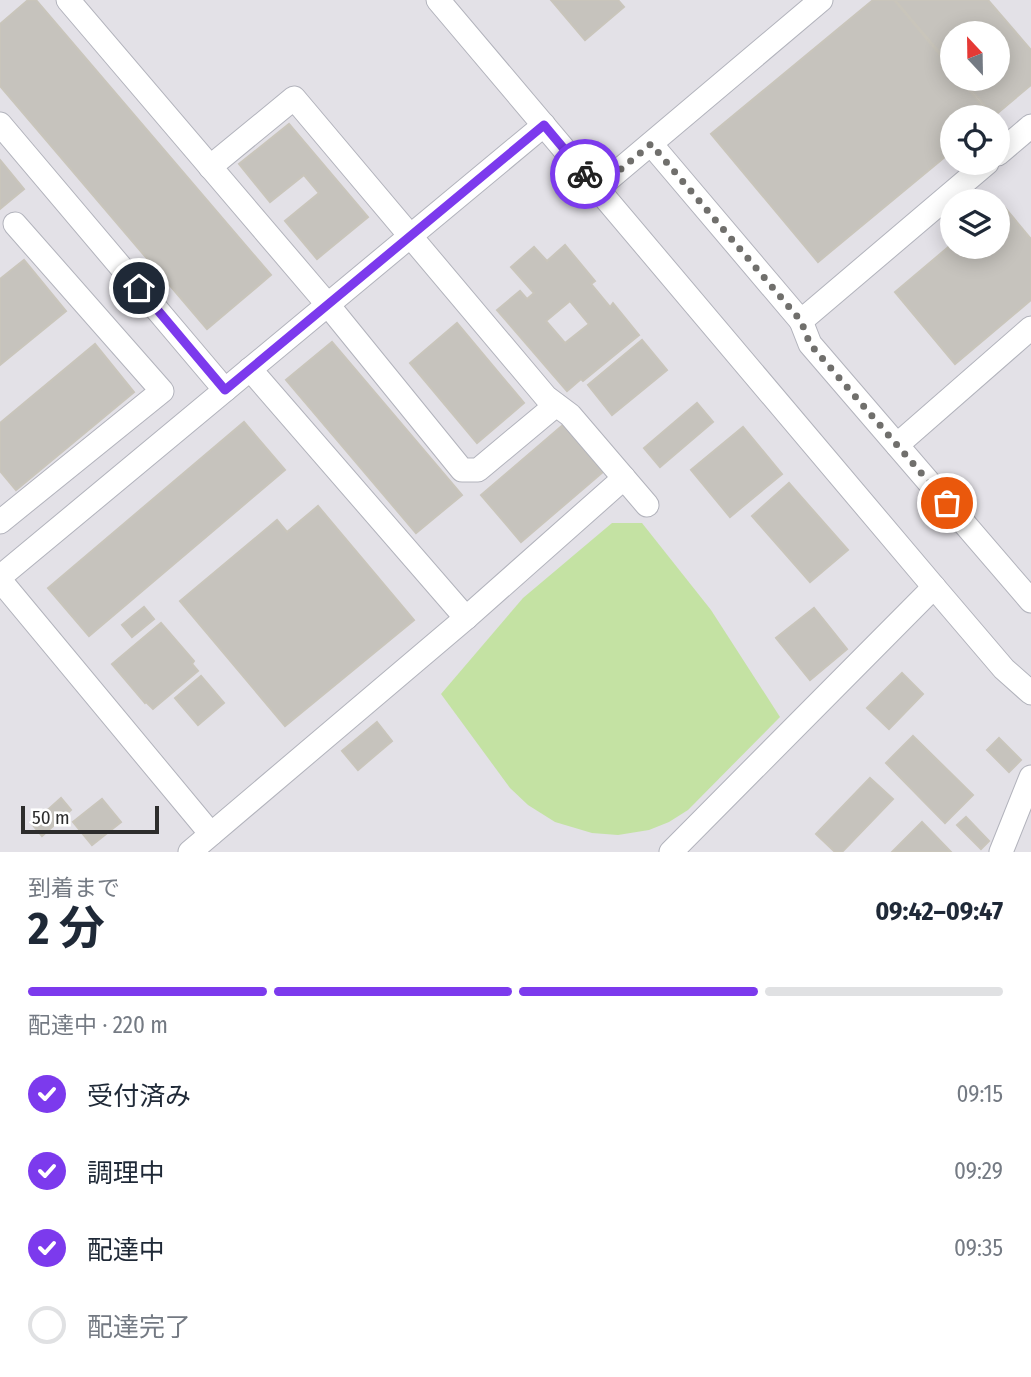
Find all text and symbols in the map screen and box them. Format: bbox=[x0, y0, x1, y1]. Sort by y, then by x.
north arrow bbox=[940, 21, 1010, 91]
map controls bbox=[940, 21, 1010, 259]
button: locate bbox=[940, 105, 1010, 175]
courier bbox=[550, 139, 620, 209]
icon: bike bbox=[566, 155, 604, 193]
button: layers bbox=[940, 189, 1010, 259]
pin bbox=[109, 258, 169, 318]
icon: home bbox=[120, 269, 158, 307]
pin bbox=[917, 473, 977, 533]
icon: bag bbox=[928, 484, 966, 522]
scale bar bbox=[21, 803, 159, 835]
text: 50 m bbox=[32, 806, 70, 829]
text: 到着まで bbox=[28, 874, 120, 902]
text: 09:42–09:47 bbox=[875, 896, 1003, 927]
text: 2 分 bbox=[28, 901, 105, 956]
text: 配達中 · 220 m bbox=[28, 1011, 168, 1039]
icon: check bbox=[28, 1075, 66, 1113]
text: 09:15 bbox=[957, 1080, 1003, 1108]
text: 受付済み bbox=[87, 1081, 191, 1112]
icon: check bbox=[28, 1152, 66, 1190]
text: 09:29 bbox=[954, 1157, 1003, 1185]
text: 調理中 bbox=[87, 1158, 165, 1189]
icon: check bbox=[28, 1229, 66, 1267]
text: 09:35 bbox=[954, 1234, 1003, 1262]
text: 配達中 bbox=[87, 1235, 165, 1266]
text: 配達完了 bbox=[87, 1312, 191, 1343]

